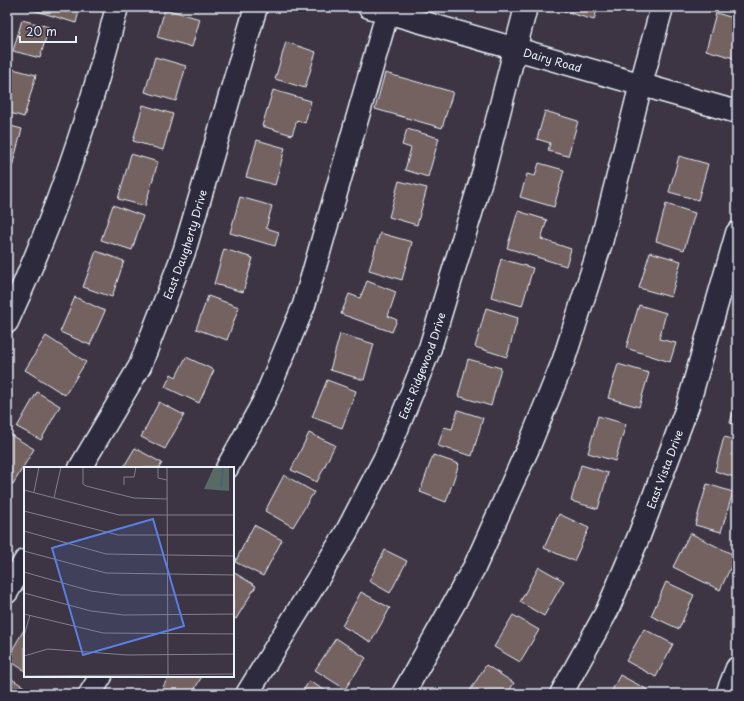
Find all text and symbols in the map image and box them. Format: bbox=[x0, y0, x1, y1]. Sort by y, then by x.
scale bar bbox=[20, 18, 76, 44]
text: 20 m bbox=[26, 22, 57, 40]
street label: Dairy Road bbox=[521, 43, 584, 76]
street label: East Daugherty Drive bbox=[158, 187, 210, 302]
street label: East Ridgewood Drive bbox=[393, 310, 449, 422]
street label: East Vista Drive bbox=[642, 427, 687, 511]
inset map bbox=[24, 467, 234, 677]

